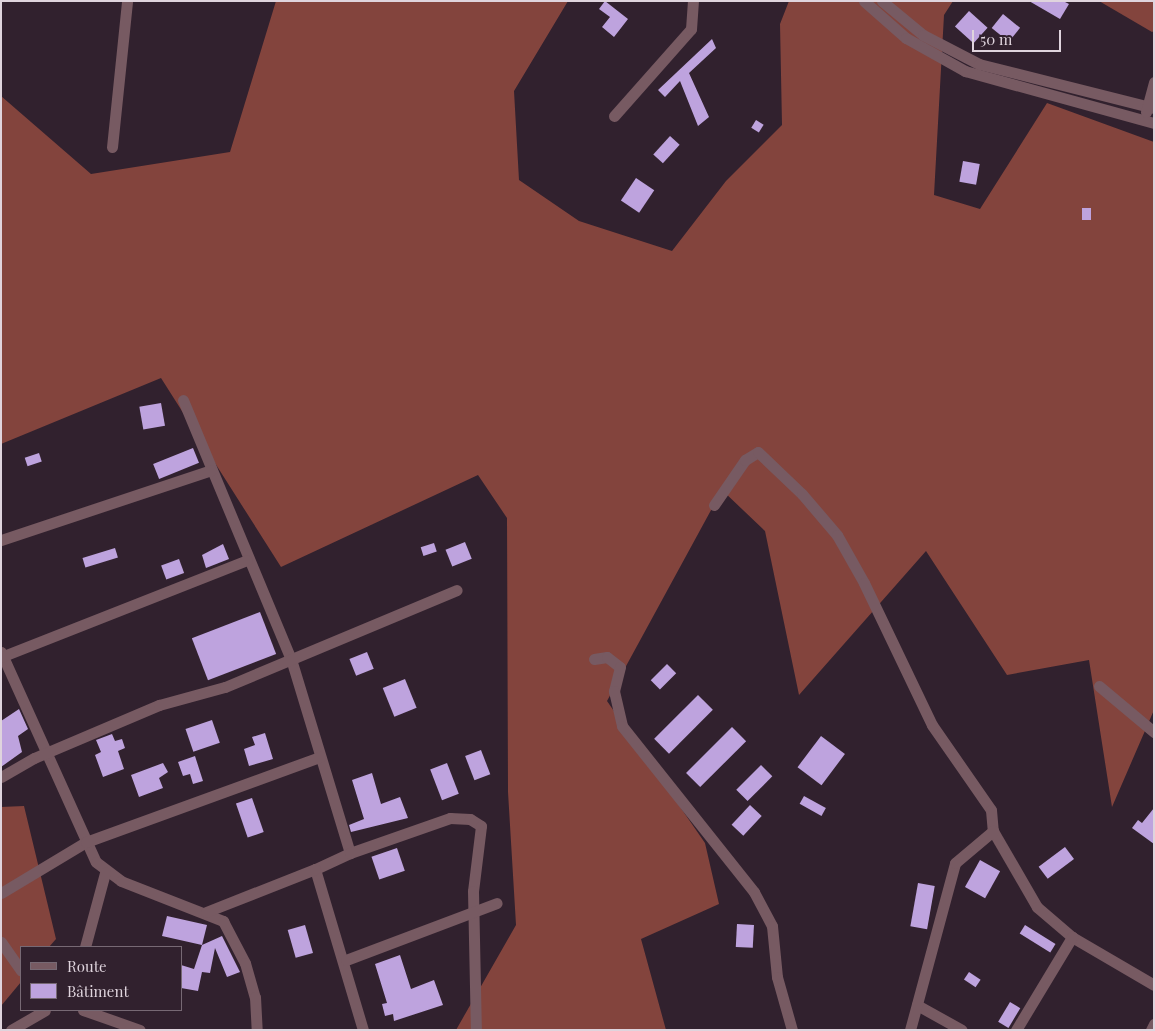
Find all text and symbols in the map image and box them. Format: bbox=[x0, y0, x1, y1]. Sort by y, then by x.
scale bar bbox=[975, 20, 1064, 52]
text: 50 m bbox=[980, 29, 1012, 49]
legend bbox=[20, 946, 182, 1011]
text: Route bbox=[67, 956, 107, 976]
text: Bâtiment bbox=[67, 981, 129, 1001]

